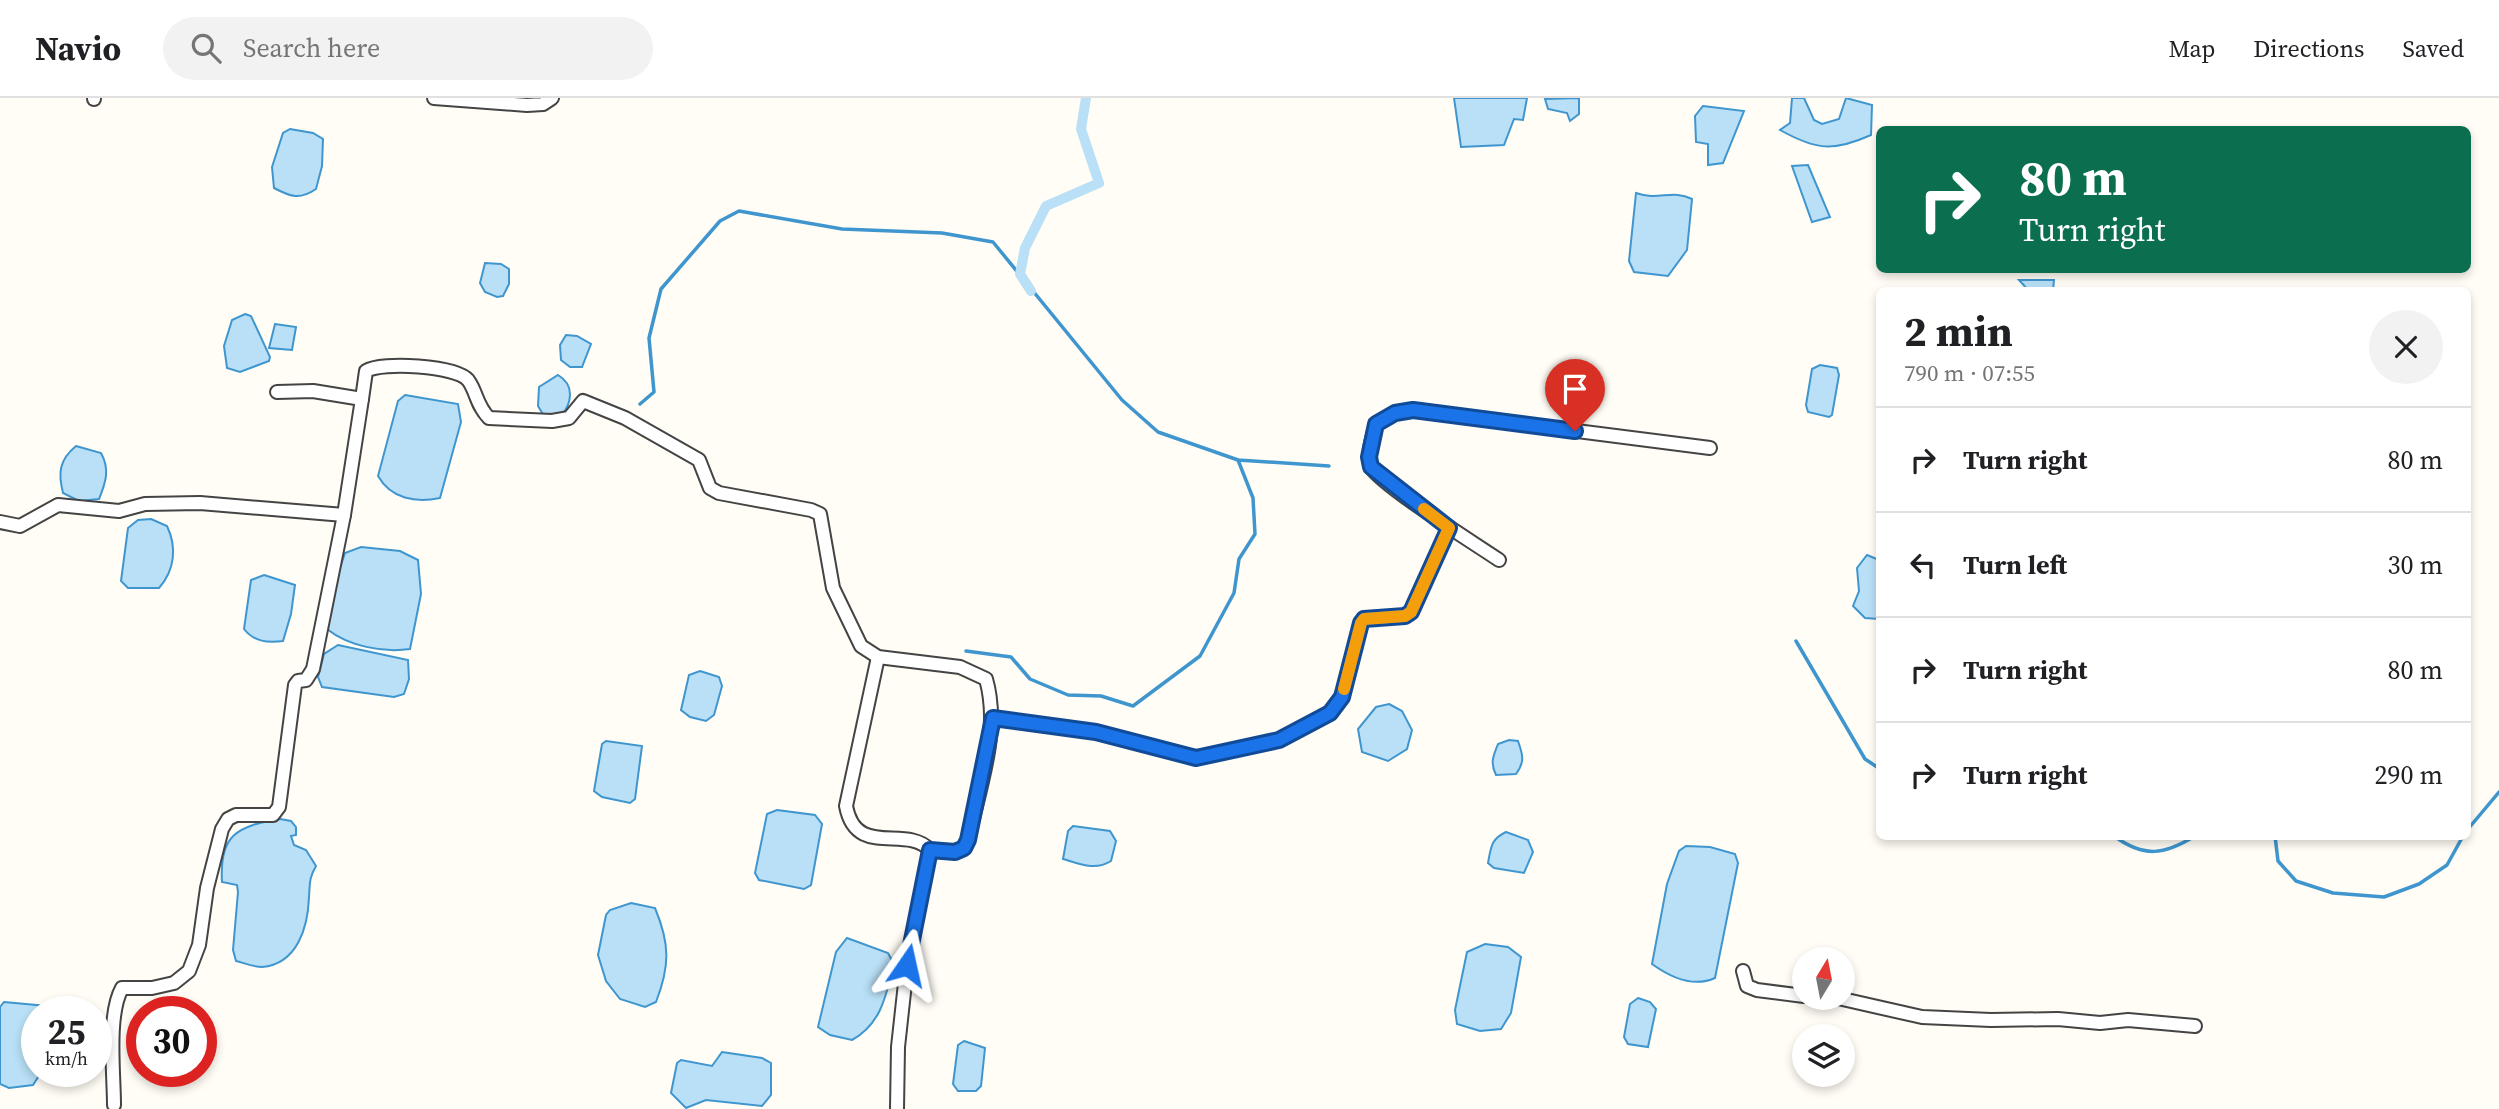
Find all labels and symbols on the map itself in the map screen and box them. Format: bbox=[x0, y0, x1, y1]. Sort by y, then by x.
pin bbox=[1545, 359, 1605, 431]
position arrow bbox=[870, 928, 944, 1002]
north arrow bbox=[1792, 947, 1855, 1010]
speed limit sign: 30 bbox=[126, 996, 217, 1087]

